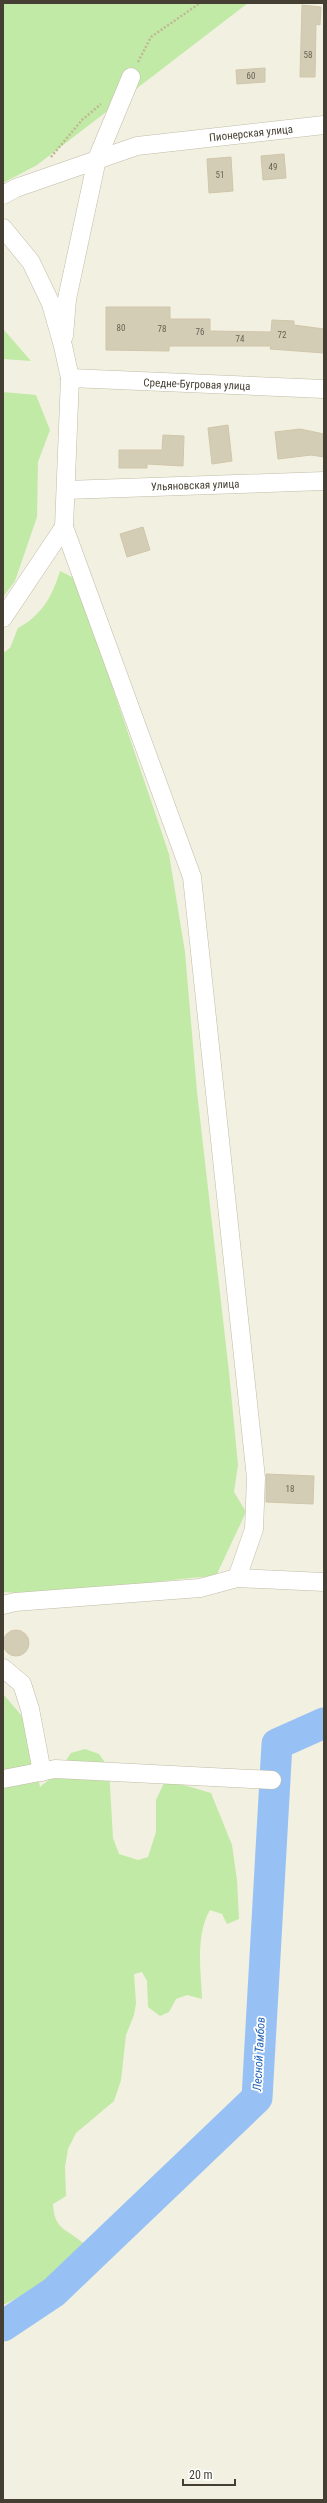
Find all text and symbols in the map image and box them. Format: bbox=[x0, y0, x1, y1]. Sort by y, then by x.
house number: 58 bbox=[304, 50, 312, 60]
house number: 60 bbox=[247, 71, 255, 81]
street label: Пионерская улица bbox=[208, 123, 294, 144]
house number: 49 bbox=[269, 162, 277, 172]
house number: 51 bbox=[216, 170, 224, 180]
house number: 80 bbox=[117, 323, 125, 333]
house number: 78 bbox=[158, 324, 166, 334]
house number: 76 bbox=[196, 327, 204, 337]
house number: 72 bbox=[278, 330, 287, 340]
house number: 74 bbox=[236, 334, 245, 344]
street label: Средне-Бугровая улица bbox=[143, 376, 251, 393]
street label: Ульяновская улица bbox=[151, 477, 240, 494]
house number: 18 bbox=[286, 1484, 294, 1494]
water label: Лесной Тамбов bbox=[250, 2017, 268, 2092]
scale bar bbox=[183, 2461, 235, 2487]
text: 20 m bbox=[189, 2468, 213, 2482]

